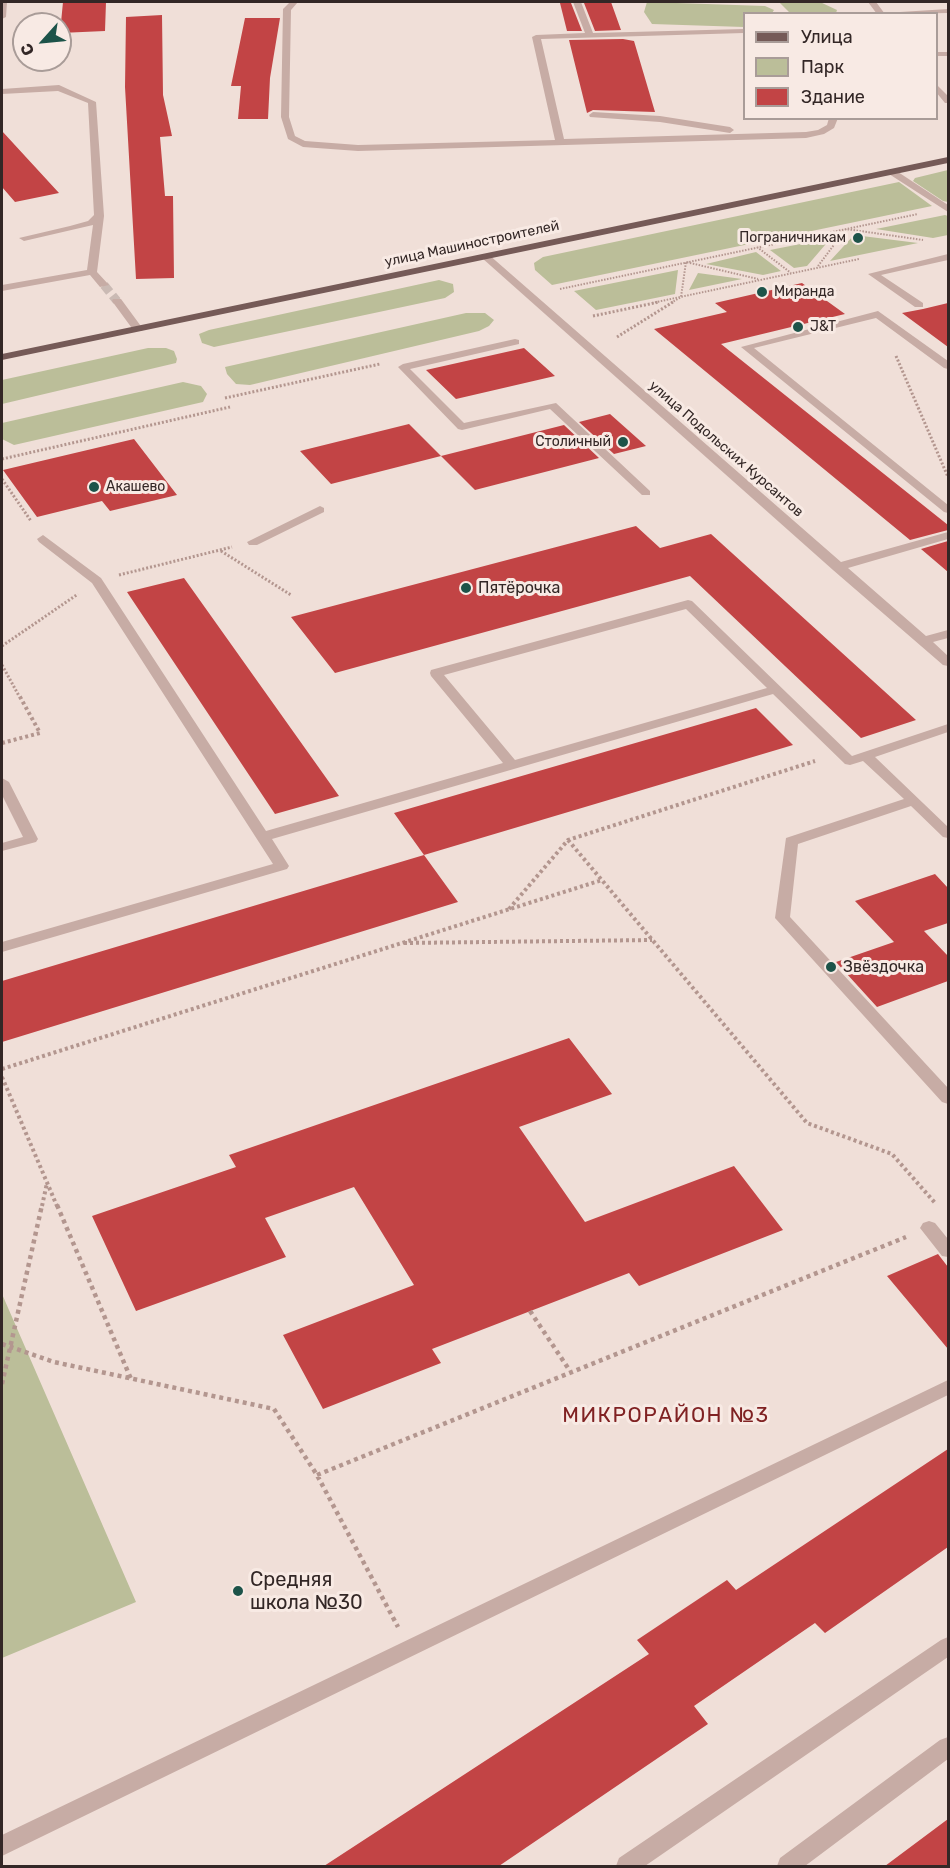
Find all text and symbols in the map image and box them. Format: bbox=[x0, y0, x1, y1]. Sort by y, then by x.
north arrow bbox=[12, 12, 72, 72]
legend bbox=[743, 12, 938, 120]
text: Улица bbox=[801, 26, 853, 48]
text: С bbox=[16, 40, 38, 59]
text: Парк bbox=[801, 56, 844, 78]
text: Здание bbox=[801, 86, 865, 108]
street label: улица Машиностроителей bbox=[383, 217, 561, 271]
place label: Пограничникам bbox=[739, 230, 846, 246]
marker: Пограничникам bbox=[851, 231, 865, 245]
place label: Миранда bbox=[774, 284, 834, 300]
marker: Миранда bbox=[755, 285, 769, 299]
place label: J&T bbox=[810, 319, 836, 335]
marker: J&T bbox=[791, 320, 805, 334]
street label: улица Подольских Курсантов bbox=[645, 377, 807, 521]
place label: Столичный bbox=[535, 434, 611, 450]
marker: Столичный bbox=[616, 435, 630, 449]
place label: Акашево bbox=[106, 479, 165, 495]
marker: Акашево bbox=[87, 480, 101, 494]
place label: Пятёрочка bbox=[478, 578, 560, 598]
marker: Пятёрочка bbox=[459, 581, 473, 595]
place label: Звёздочка bbox=[843, 957, 924, 977]
marker: Звёздочка bbox=[824, 960, 838, 974]
district label: МИКРОРАЙОН №3 bbox=[562, 1403, 770, 1429]
place label: Средняя школа №30 bbox=[250, 1568, 363, 1615]
marker: Средняя школа №30 bbox=[231, 1584, 245, 1598]

